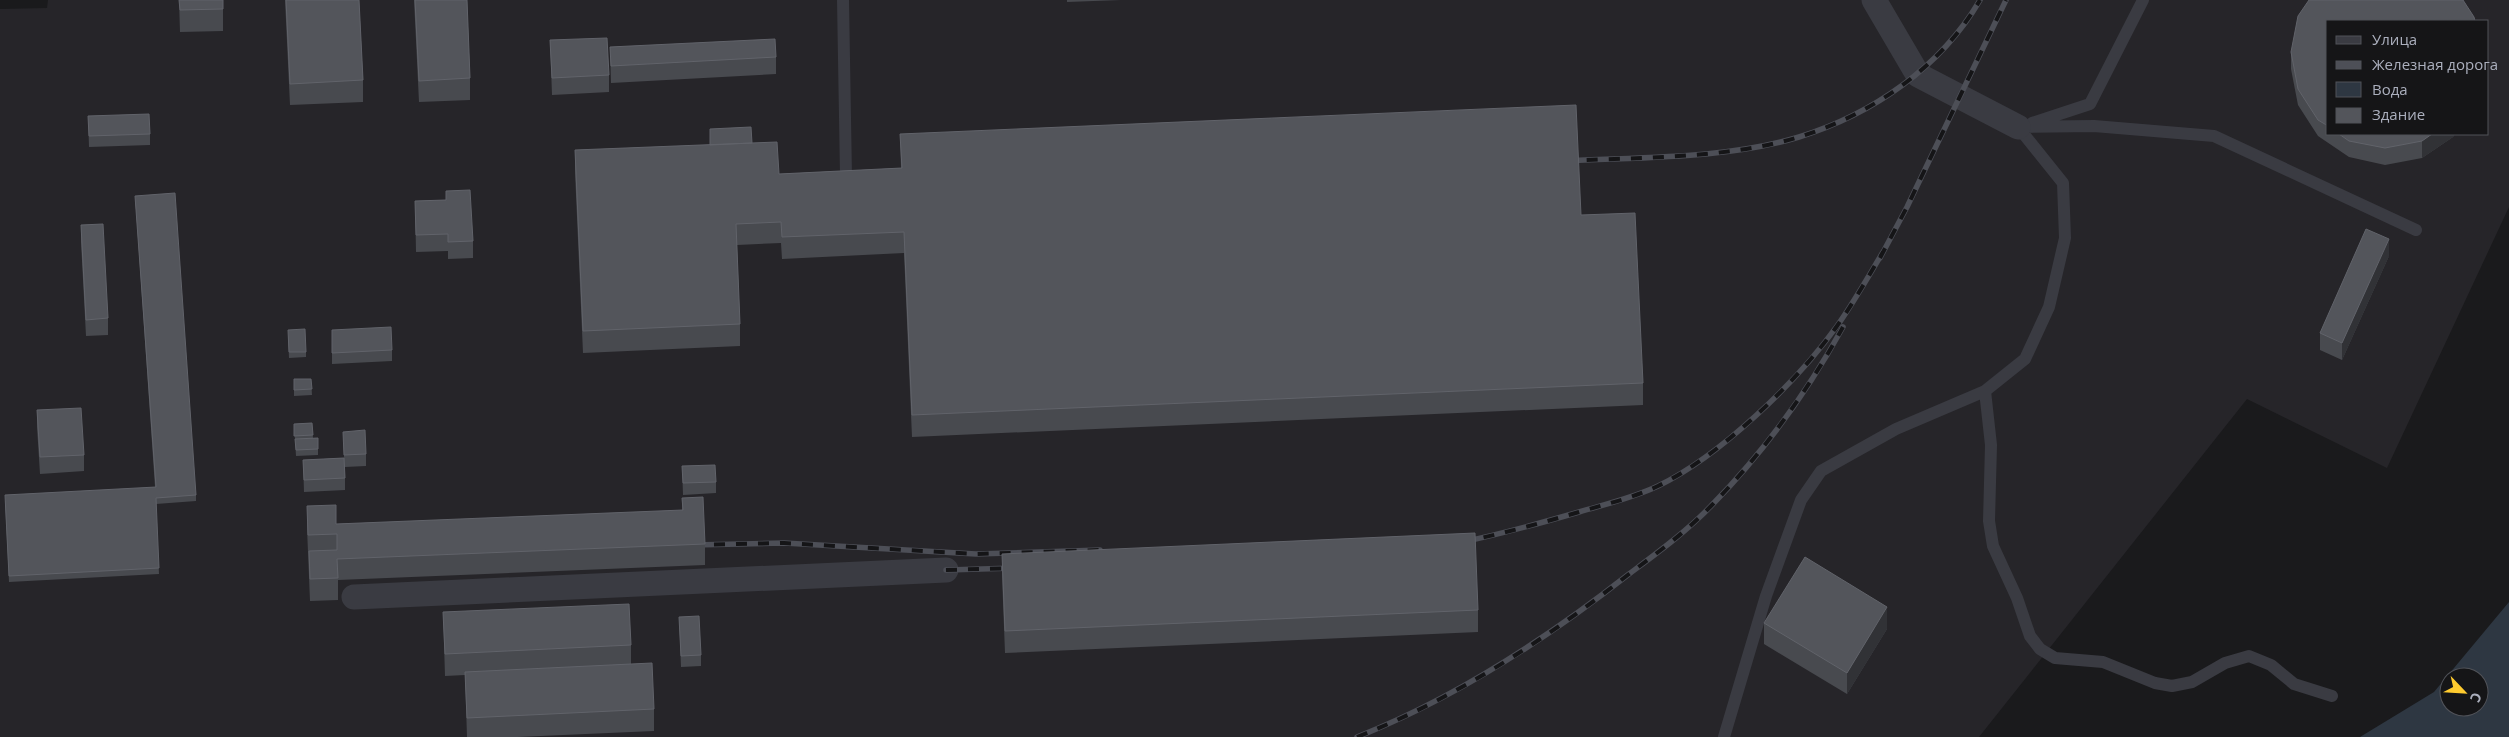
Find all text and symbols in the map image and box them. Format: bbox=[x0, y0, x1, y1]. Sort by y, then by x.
legend bbox=[2326, 20, 2489, 135]
text: Улица bbox=[2372, 29, 2417, 49]
text: Железная дорога bbox=[2372, 54, 2498, 74]
text: Вода bbox=[2372, 79, 2408, 99]
text: Здание bbox=[2372, 104, 2425, 124]
north arrow bbox=[2439, 667, 2489, 717]
text: С bbox=[2466, 690, 2487, 706]

